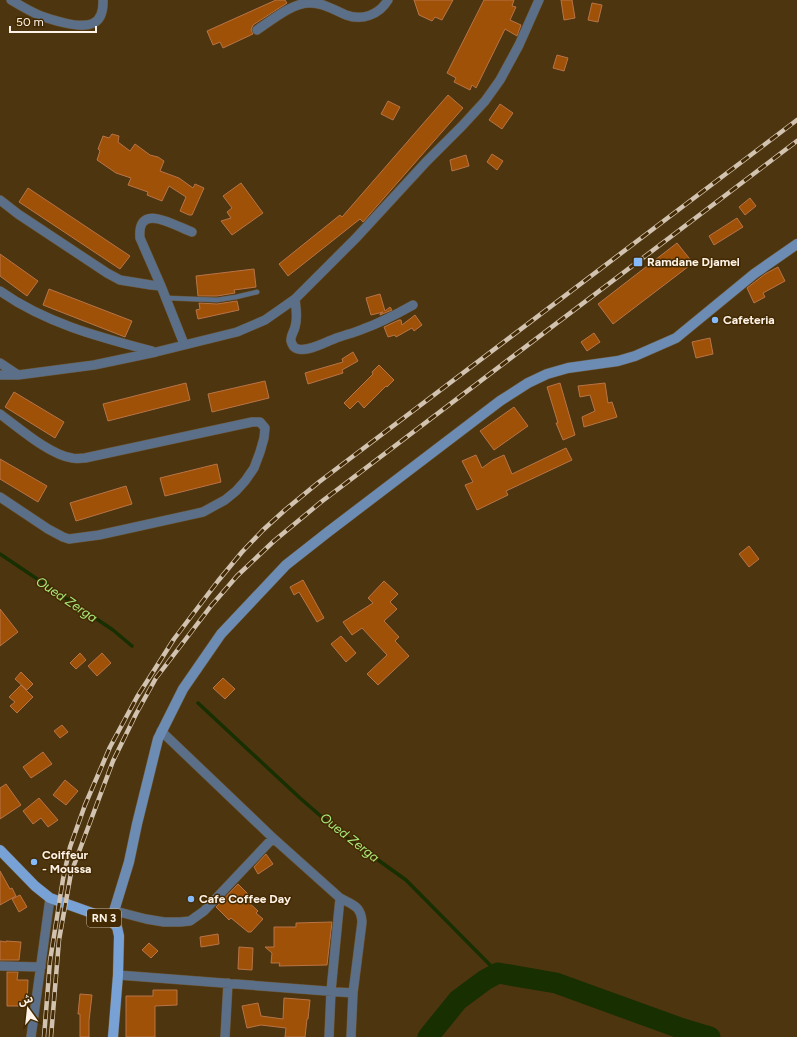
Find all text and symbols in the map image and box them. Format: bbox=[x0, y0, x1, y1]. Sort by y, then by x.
scale bar bbox=[10, 8, 96, 34]
text: 50 m bbox=[16, 15, 44, 29]
place label: Ramdane Djamel bbox=[647, 255, 740, 269]
marker: Ramdane Djamel bbox=[632, 256, 644, 268]
place label: Cafeteria bbox=[723, 313, 775, 327]
marker: Cafeteria bbox=[710, 315, 720, 325]
water label: Oued Zerga bbox=[33, 574, 100, 626]
water label: Oued Zerga bbox=[317, 810, 382, 865]
place label: Coiffeur - Moussa bbox=[42, 848, 91, 876]
marker: Coiffeur - Moussa bbox=[29, 857, 39, 867]
place label: Cafe Coffee Day bbox=[199, 892, 291, 906]
marker: Cafe Coffee Day bbox=[186, 894, 196, 904]
road number: RN 3 bbox=[87, 909, 121, 927]
north arrow bbox=[8, 989, 48, 1029]
text: ش bbox=[17, 992, 35, 1008]

